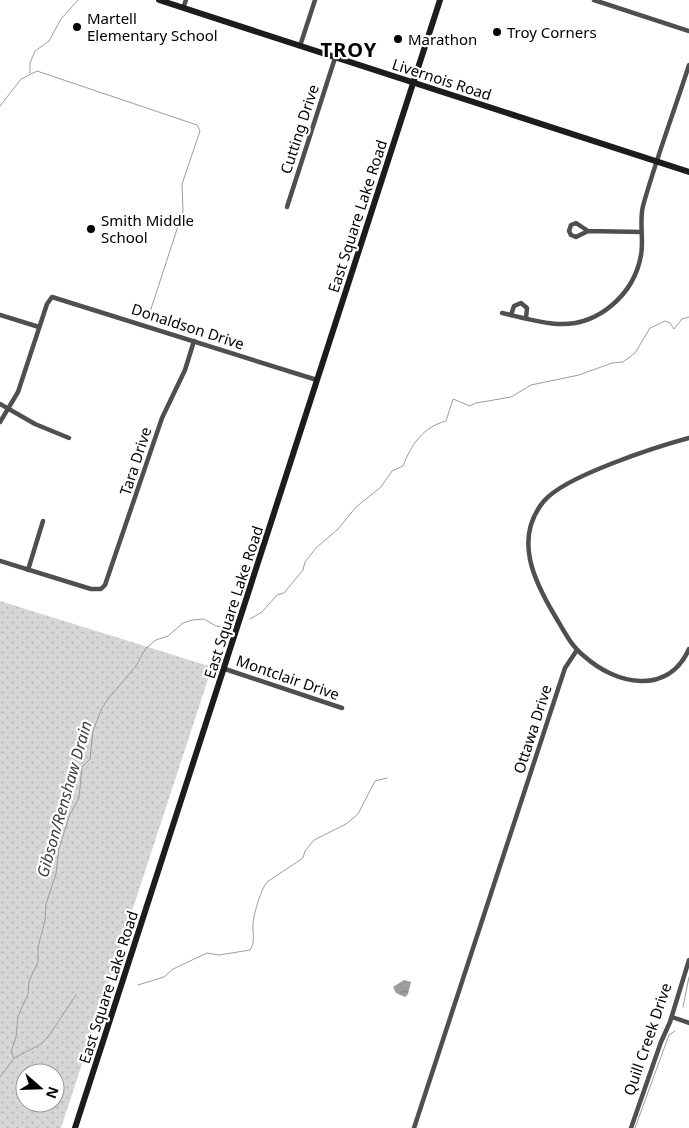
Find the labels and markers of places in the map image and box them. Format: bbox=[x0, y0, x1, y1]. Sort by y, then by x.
place label: Martell Elementary School bbox=[87, 8, 218, 45]
marker: Martell Elementary School bbox=[71, 21, 83, 33]
place label: Troy Corners bbox=[507, 22, 597, 42]
marker: Troy Corners bbox=[491, 26, 503, 38]
place label: Marathon bbox=[408, 29, 477, 49]
marker: Marathon bbox=[392, 33, 404, 45]
place label: Smith Middle School bbox=[101, 210, 194, 247]
marker: Smith Middle School bbox=[85, 223, 97, 235]

